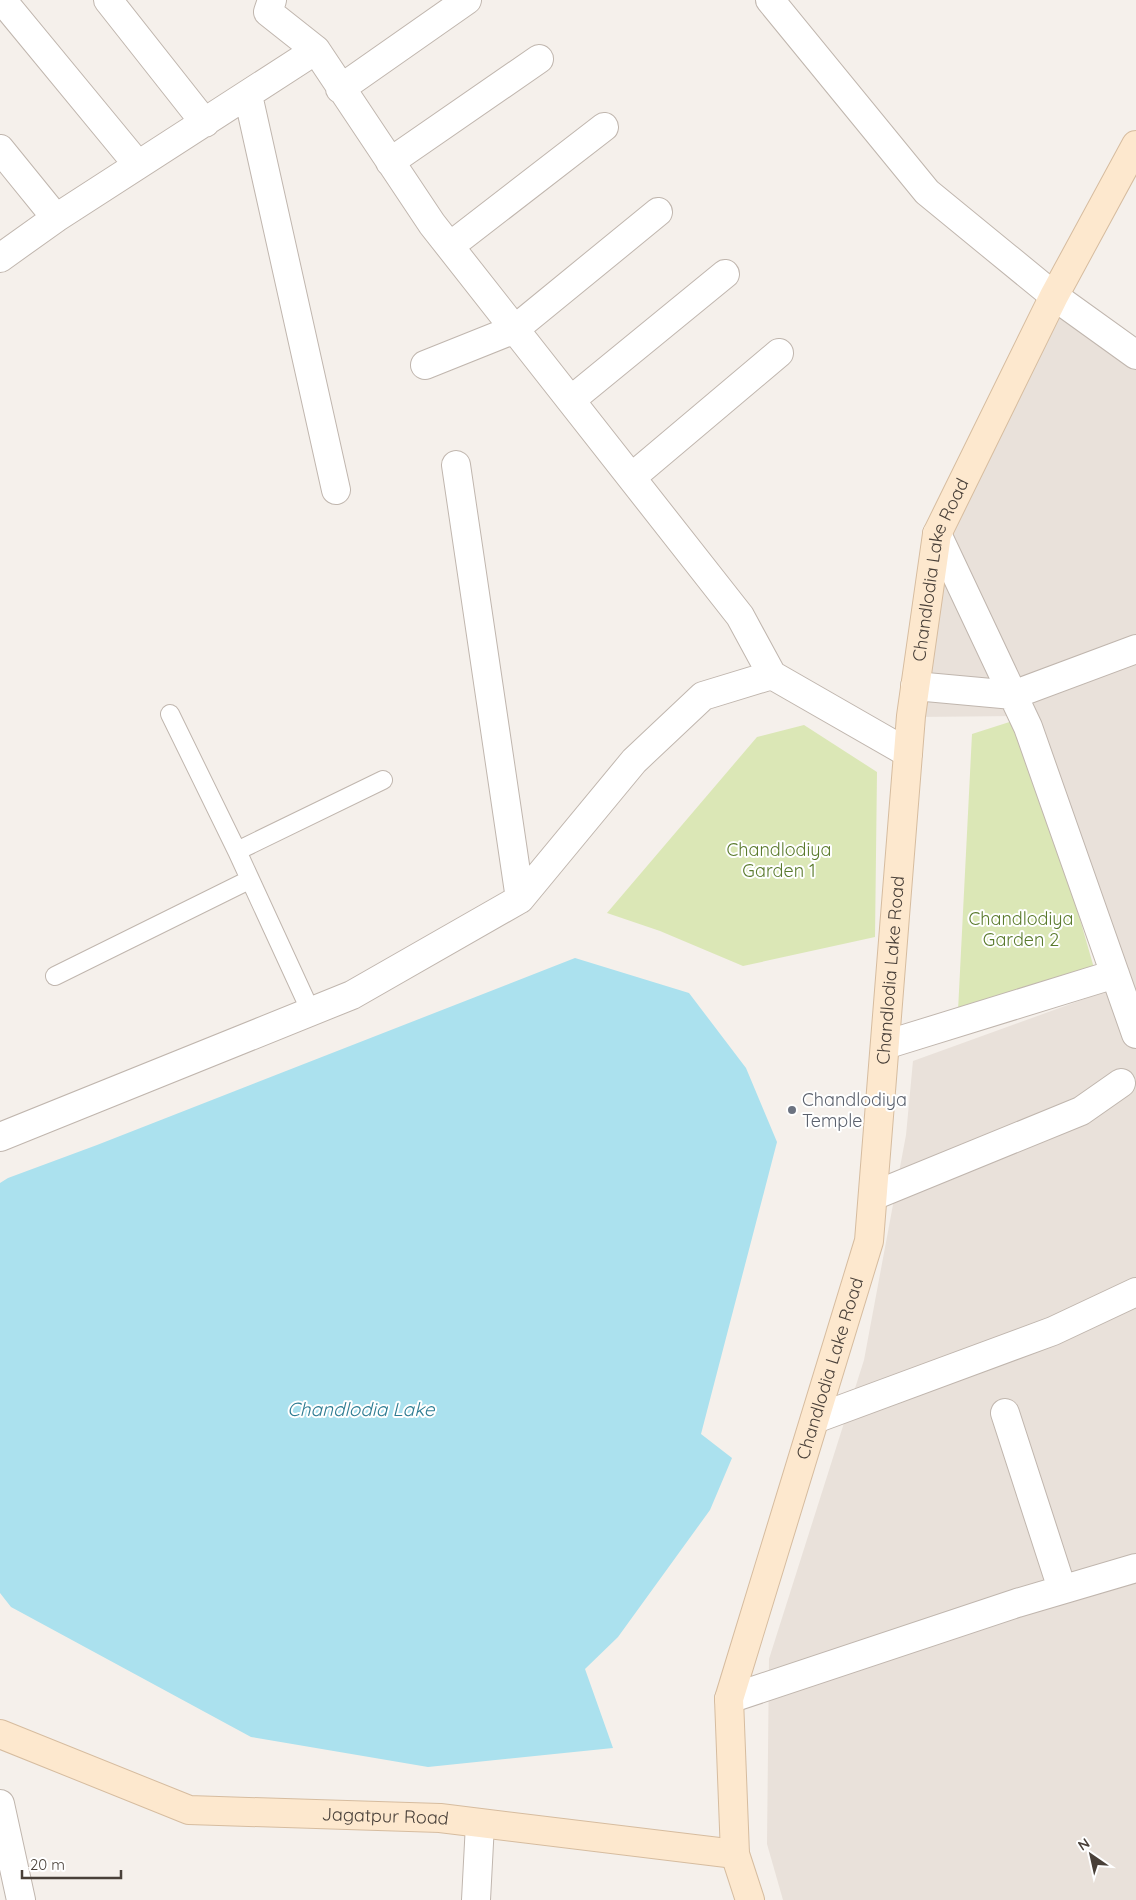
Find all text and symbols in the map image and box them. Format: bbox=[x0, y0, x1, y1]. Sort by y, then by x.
street label: Chandlodia Lake Road bbox=[907, 474, 974, 663]
park label: Chandlodiya Garden 1 bbox=[727, 838, 831, 882]
street label: Chandlodia Lake Road bbox=[871, 875, 909, 1065]
park label: Chandlodiya Garden 2 bbox=[969, 907, 1073, 951]
place label: Chandlodiya Temple bbox=[802, 1088, 907, 1132]
marker: Chandlodiya Temple bbox=[786, 1104, 798, 1116]
street label: Chandlodia Lake Road bbox=[791, 1275, 868, 1462]
water label: Chandlodia Lake bbox=[287, 1397, 436, 1421]
street label: Jagatpur Road bbox=[321, 1802, 450, 1830]
north arrow bbox=[1066, 1830, 1116, 1880]
text: N bbox=[1074, 1834, 1093, 1855]
scale bar bbox=[22, 1848, 121, 1880]
text: 20 m bbox=[30, 1855, 65, 1874]

